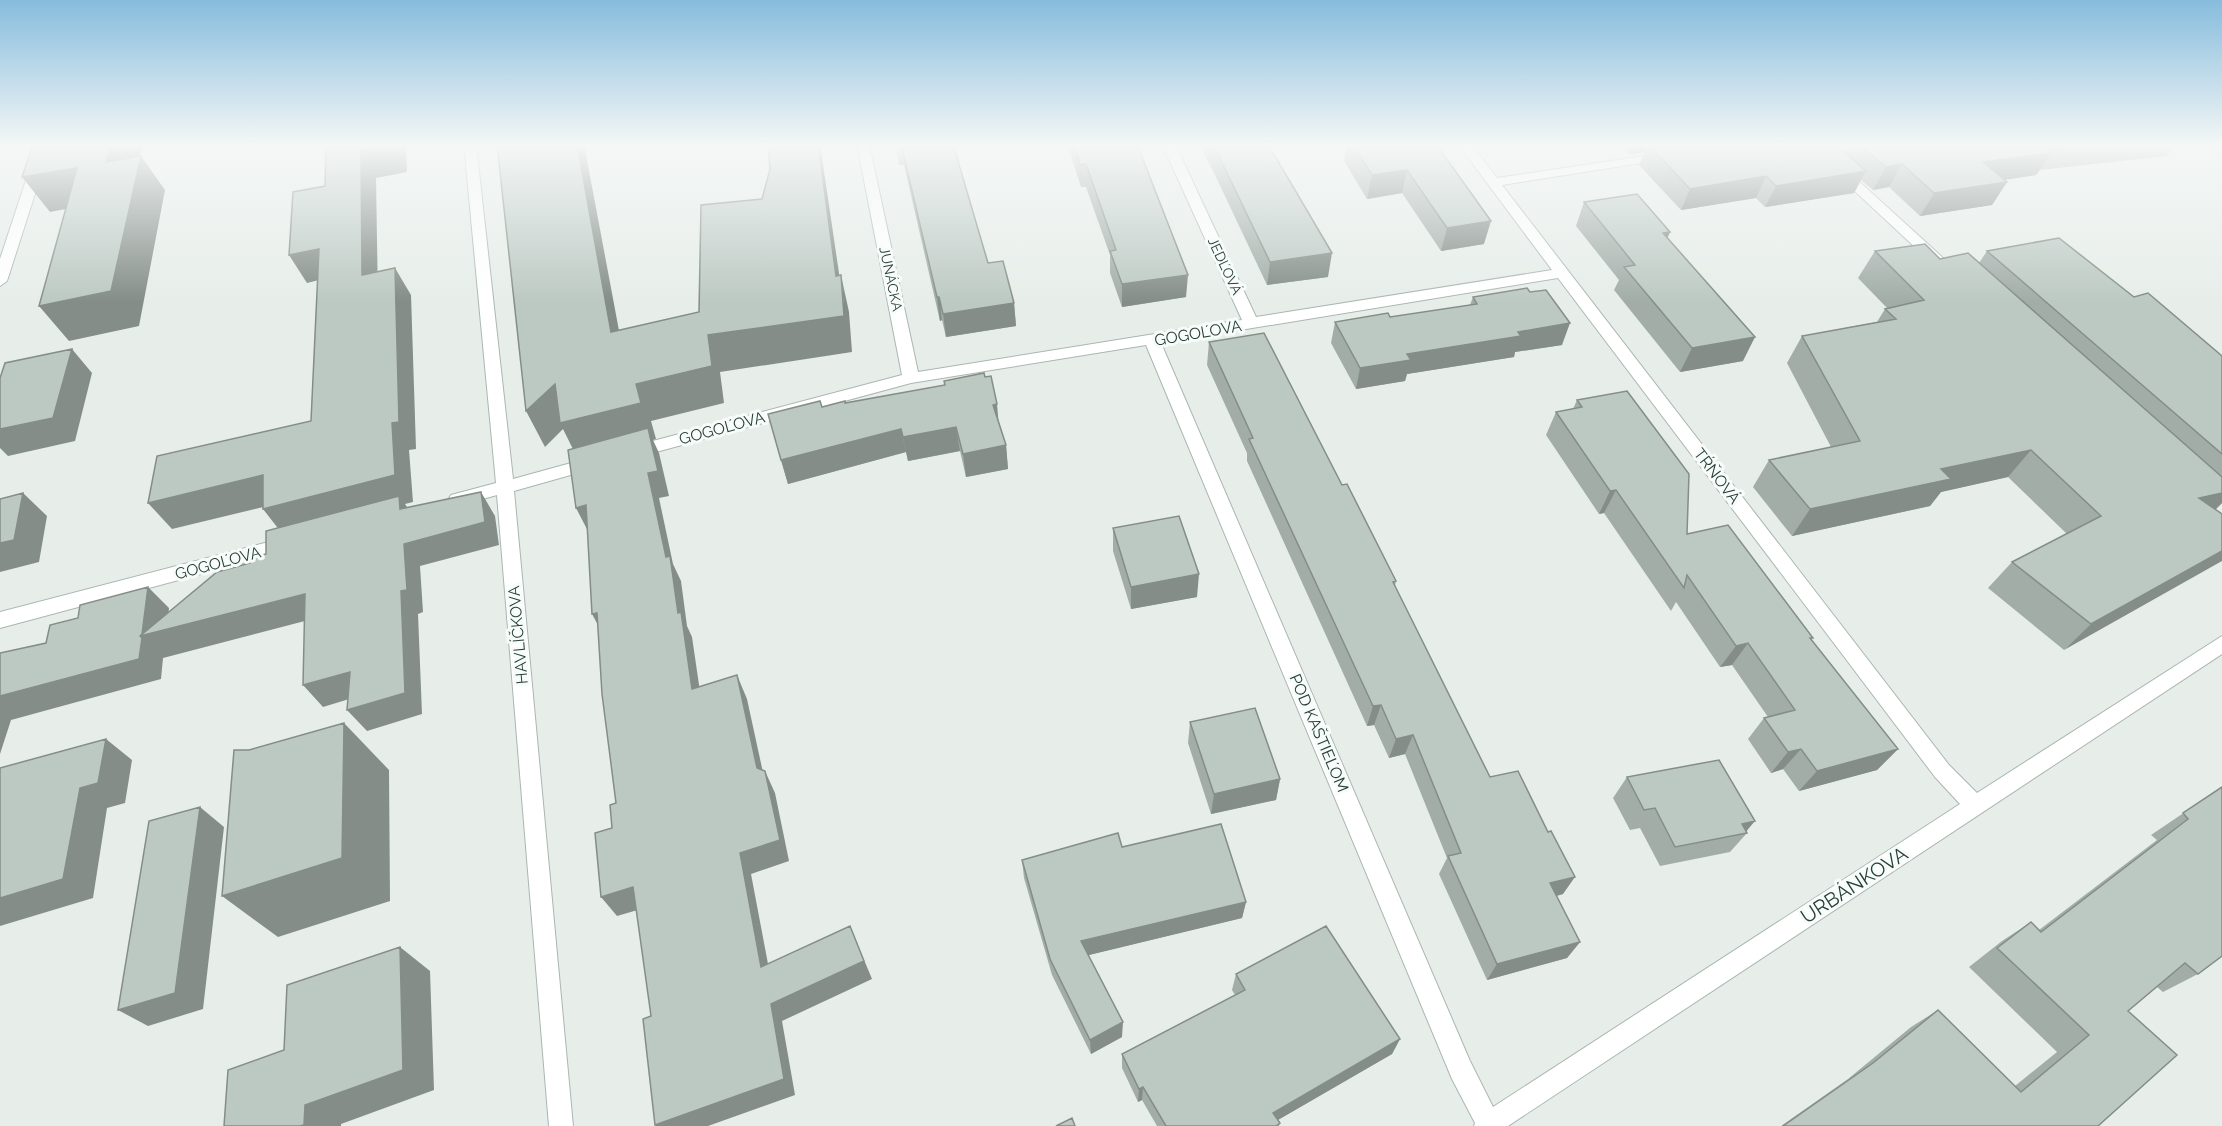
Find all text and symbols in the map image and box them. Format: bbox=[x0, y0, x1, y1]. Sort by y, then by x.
street label: JEDĽOVÁ bbox=[1205, 234, 1246, 298]
street label: JUNÁCKA bbox=[876, 245, 907, 313]
street label: GOGOĽOVA bbox=[1153, 316, 1243, 350]
street label: GOGOĽOVA bbox=[677, 407, 767, 449]
street label: TŔŇOVÁ bbox=[1690, 444, 1745, 508]
street label: GOGOĽOVA bbox=[173, 542, 263, 584]
street label: HAVLÍČKOVA bbox=[503, 585, 532, 685]
street label: POD KAŠTIEĽOM bbox=[1286, 671, 1353, 795]
street label: URBÁNKOVA bbox=[1796, 841, 1912, 928]

